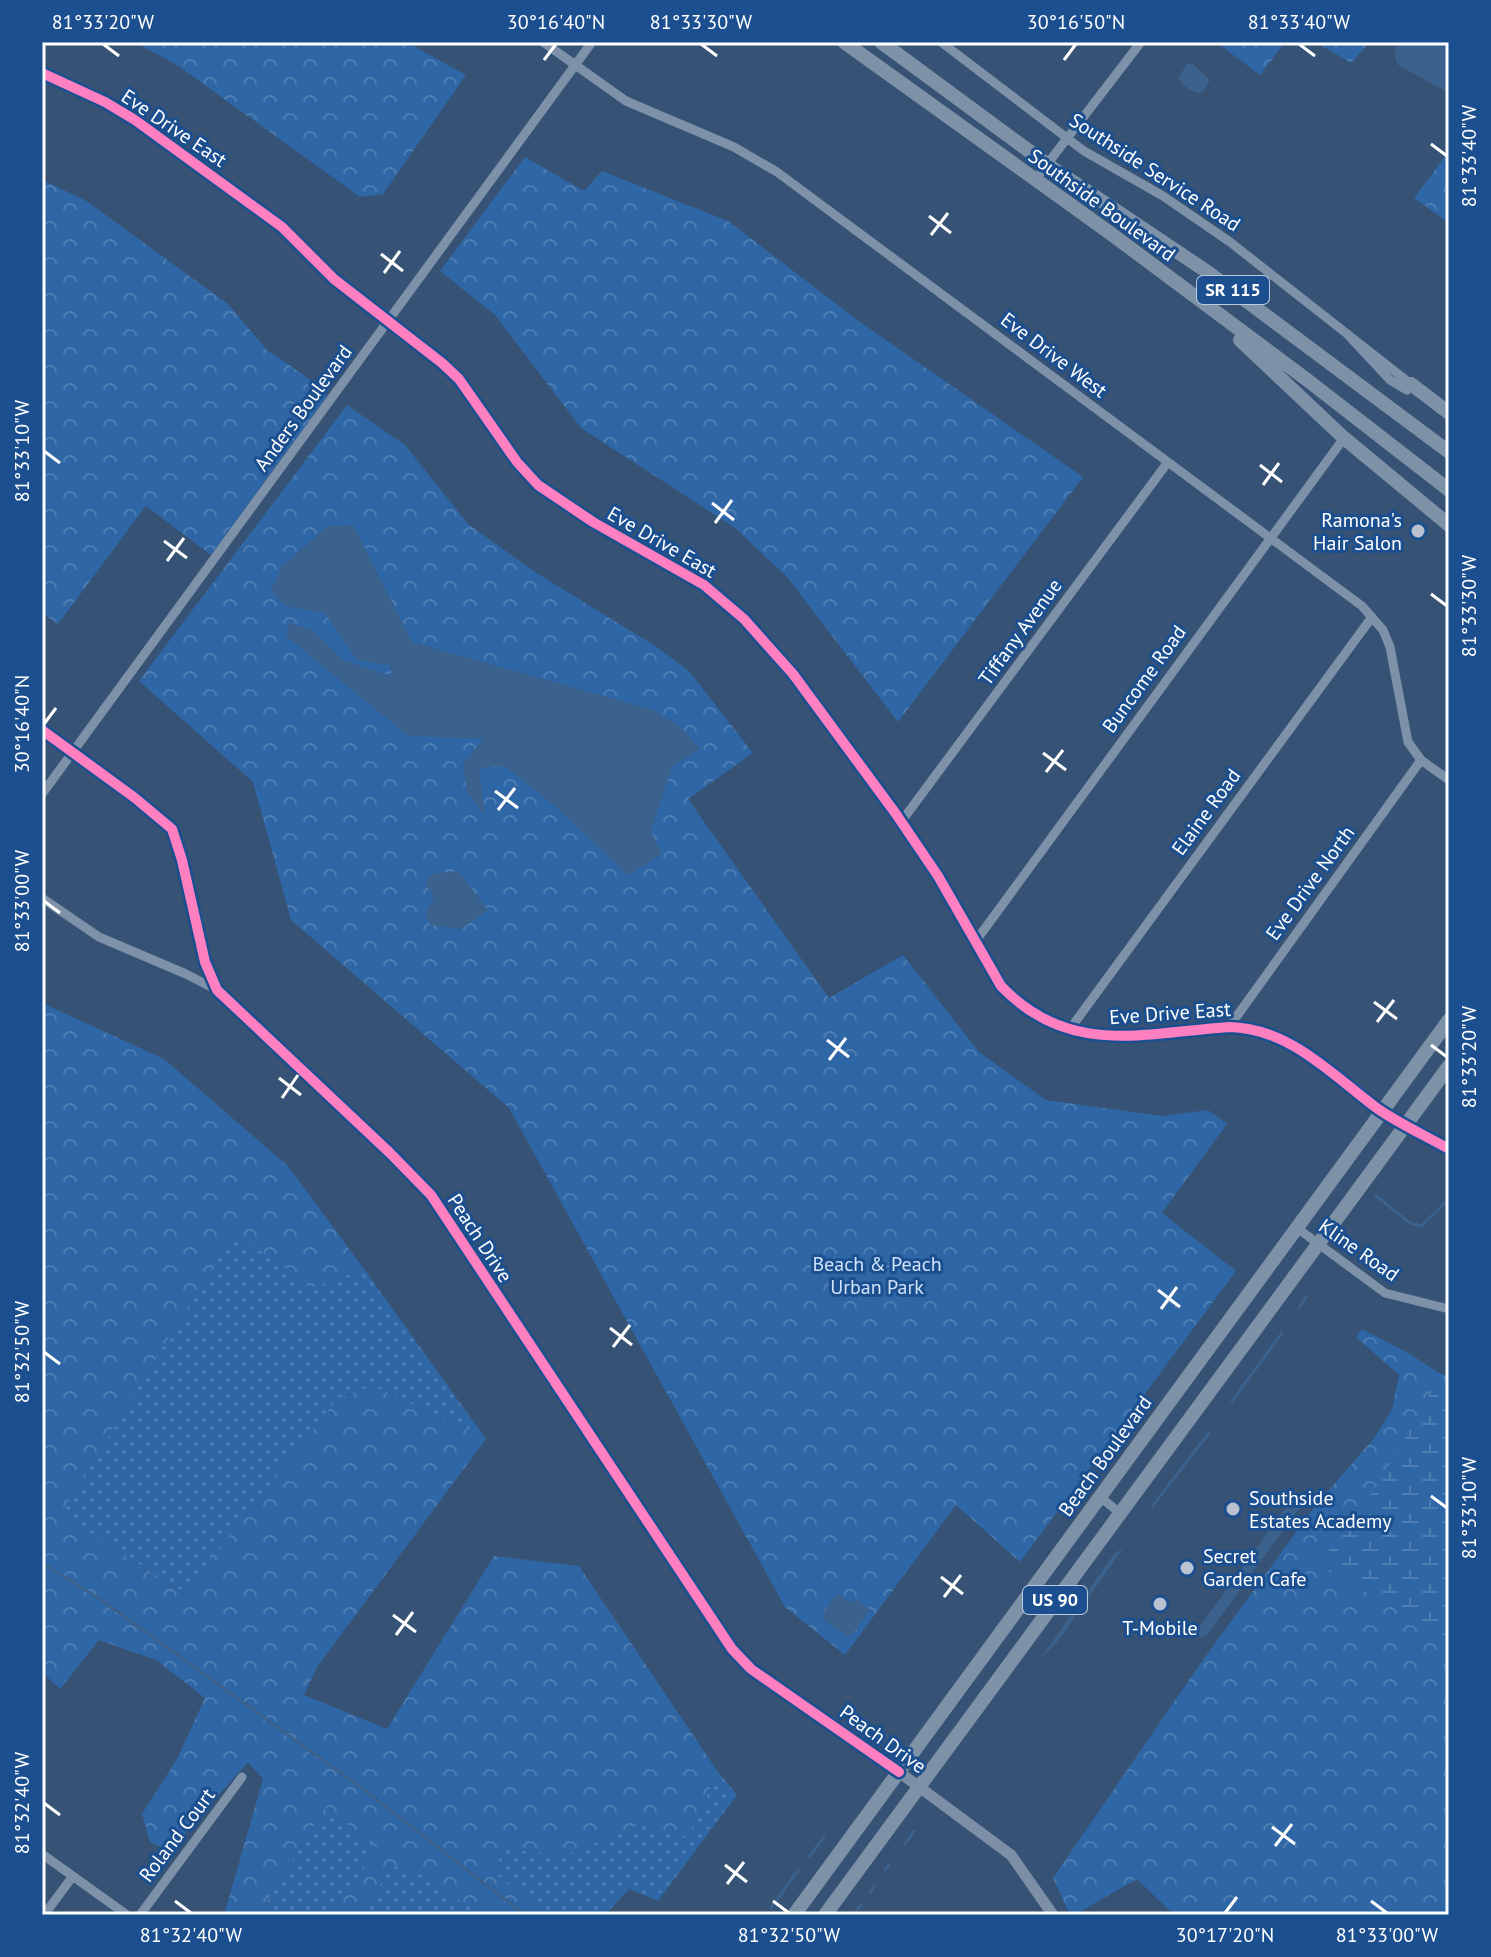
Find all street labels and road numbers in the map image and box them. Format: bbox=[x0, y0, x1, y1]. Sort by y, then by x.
street label: Eve Drive East bbox=[116, 83, 232, 173]
street label: Southside Service Road bbox=[1065, 107, 1245, 237]
street label: Southside Boulevard bbox=[1023, 143, 1181, 267]
road number: SR 115 bbox=[1197, 276, 1269, 304]
street label: Eve Drive West bbox=[996, 307, 1113, 404]
street label: Anders Boulevard bbox=[248, 340, 358, 476]
street label: Eve Drive East bbox=[603, 500, 721, 584]
street label: Tiffany Avenue bbox=[972, 573, 1068, 691]
street label: Buncome Road bbox=[1096, 620, 1192, 738]
street label: Elaine Road bbox=[1166, 764, 1246, 860]
street label: Eve Drive North bbox=[1260, 821, 1360, 945]
street label: Eve Drive East bbox=[1108, 996, 1232, 1030]
street label: Peach Drive bbox=[442, 1189, 518, 1287]
street label: Kline Road bbox=[1314, 1213, 1404, 1287]
street label: Beach Boulevard bbox=[1052, 1391, 1158, 1521]
road number: US 90 bbox=[1023, 1586, 1087, 1614]
street label: Peach Drive bbox=[835, 1699, 931, 1779]
street label: Roland Court bbox=[133, 1783, 221, 1887]

